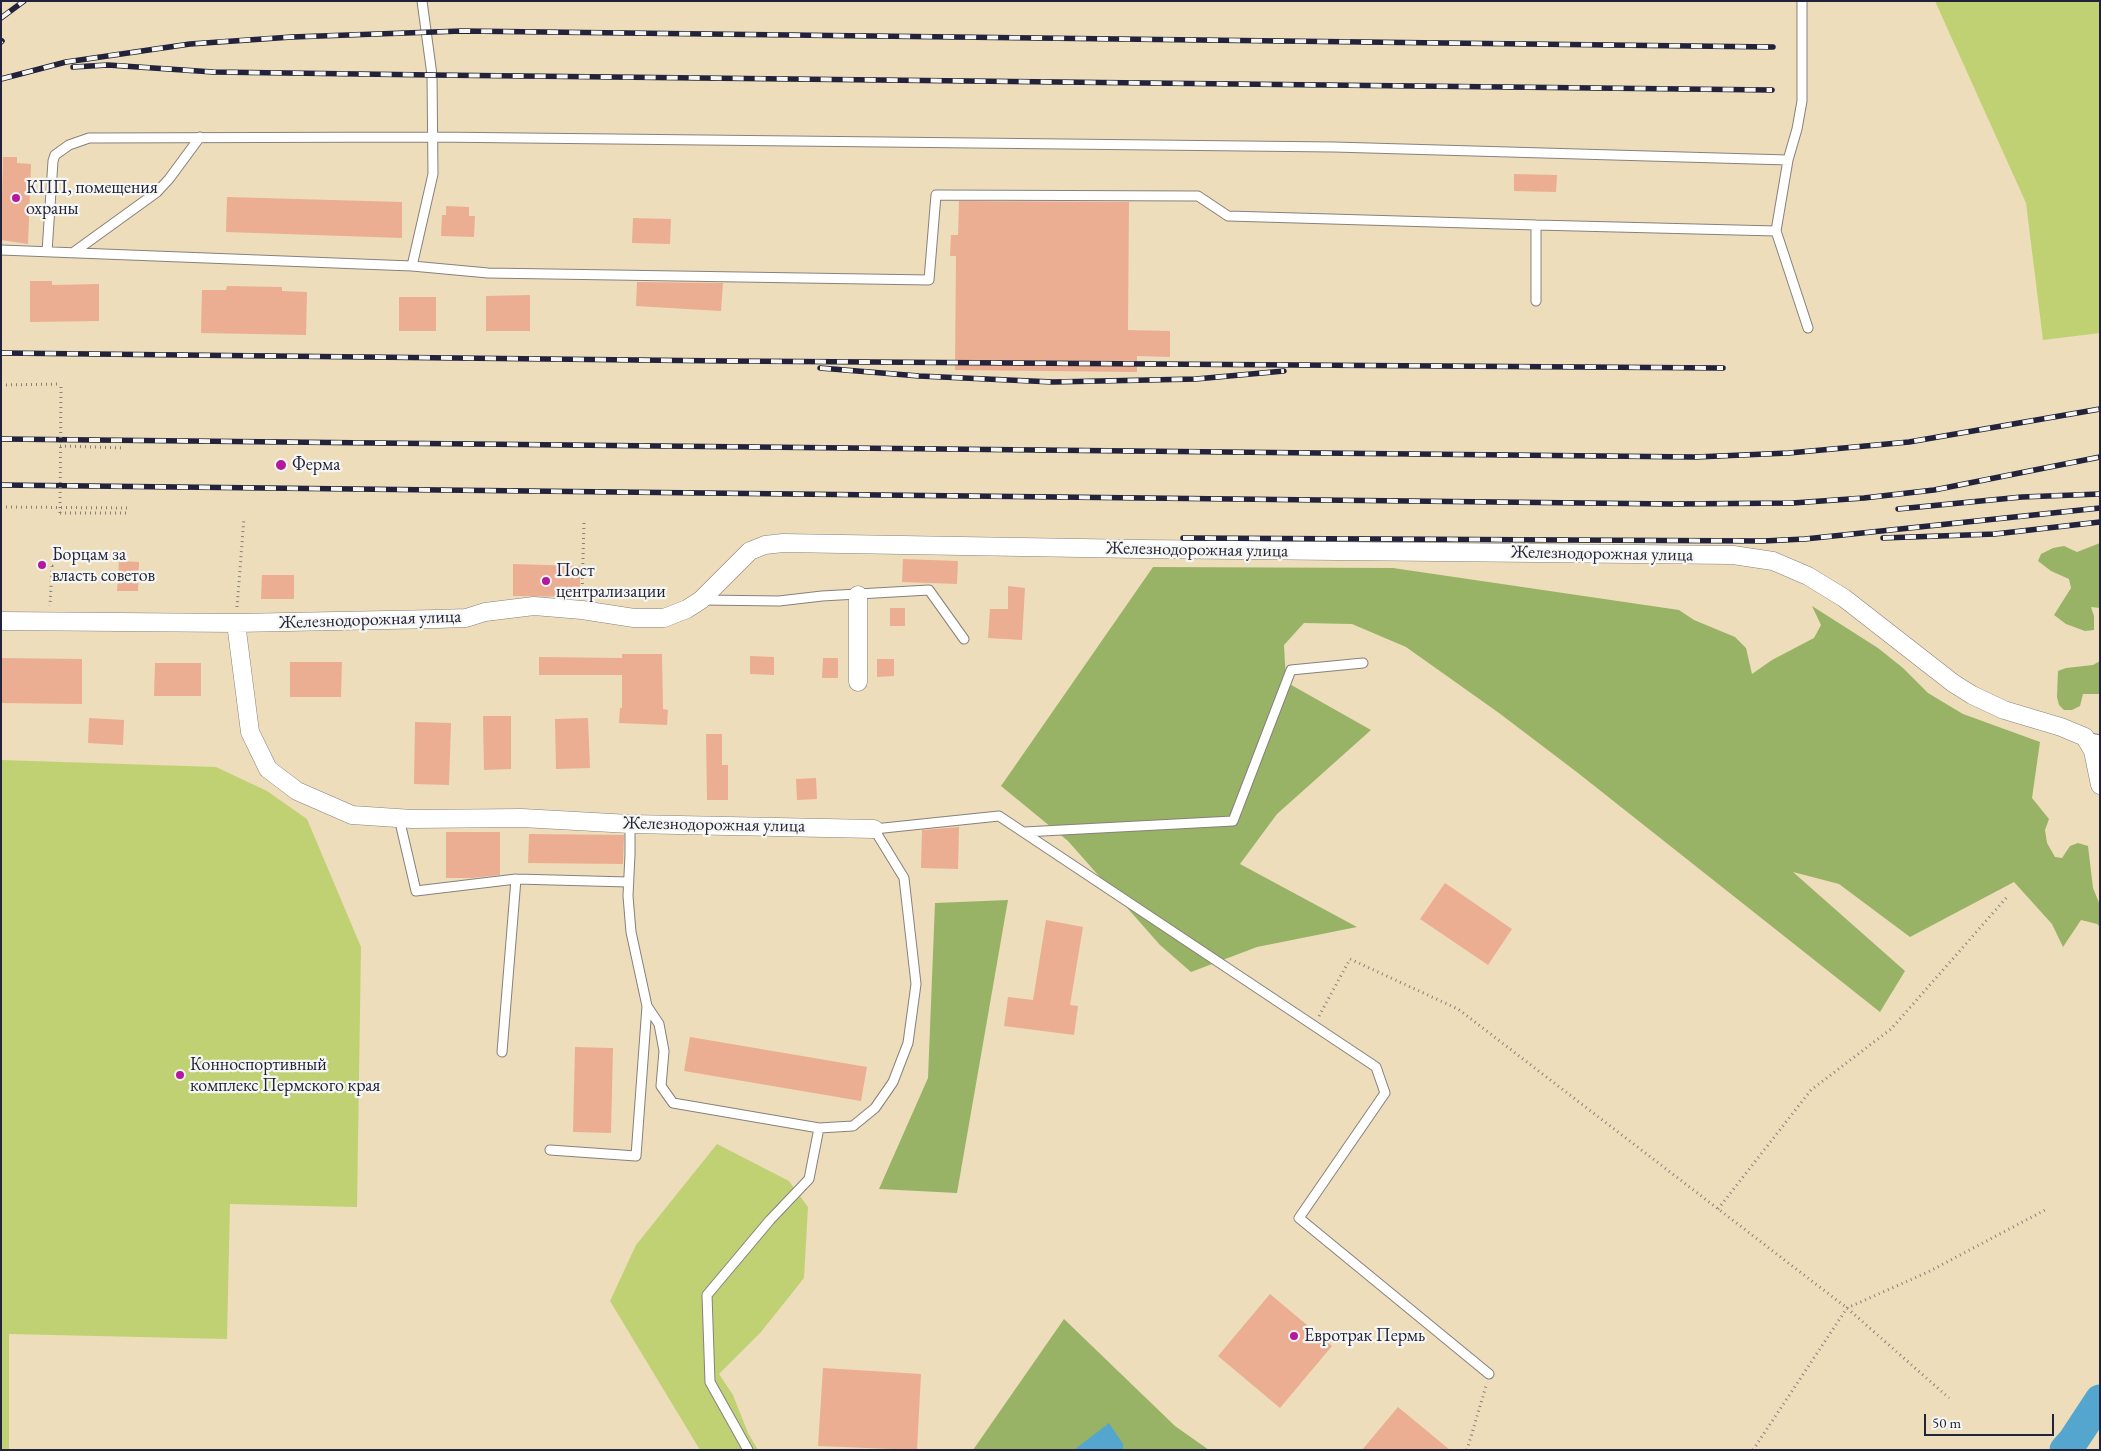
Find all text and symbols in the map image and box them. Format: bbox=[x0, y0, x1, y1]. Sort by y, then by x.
place label: КПП, помещения охраны bbox=[26, 177, 158, 220]
marker: КПП, помещения охраны bbox=[10, 192, 22, 204]
place label: Ферма bbox=[292, 454, 340, 476]
marker: Ферма bbox=[274, 458, 288, 472]
street label: Железнодорожная улица bbox=[1106, 538, 1288, 562]
street label: Железнодорожная улица bbox=[1511, 542, 1693, 566]
place label: Борцам за власть советов bbox=[52, 544, 155, 586]
marker: Борцам за власть советов bbox=[36, 559, 48, 571]
place label: Пост централизации bbox=[556, 560, 666, 602]
marker: Пост централизации bbox=[540, 575, 552, 587]
street label: Железнодорожная улица bbox=[278, 606, 462, 634]
street label: Железнодорожная улица bbox=[623, 813, 805, 837]
place label: Конноспортивный комплекс Пермского края bbox=[190, 1054, 380, 1096]
marker: Конноспортивный комплекс Пермского края bbox=[174, 1069, 186, 1081]
place label: Евротрак Пермь bbox=[1304, 1325, 1425, 1347]
marker: Евротрак Пермь bbox=[1288, 1330, 1300, 1342]
scale bar bbox=[1926, 1404, 2056, 1436]
text: 50 m bbox=[1932, 1413, 1961, 1432]

